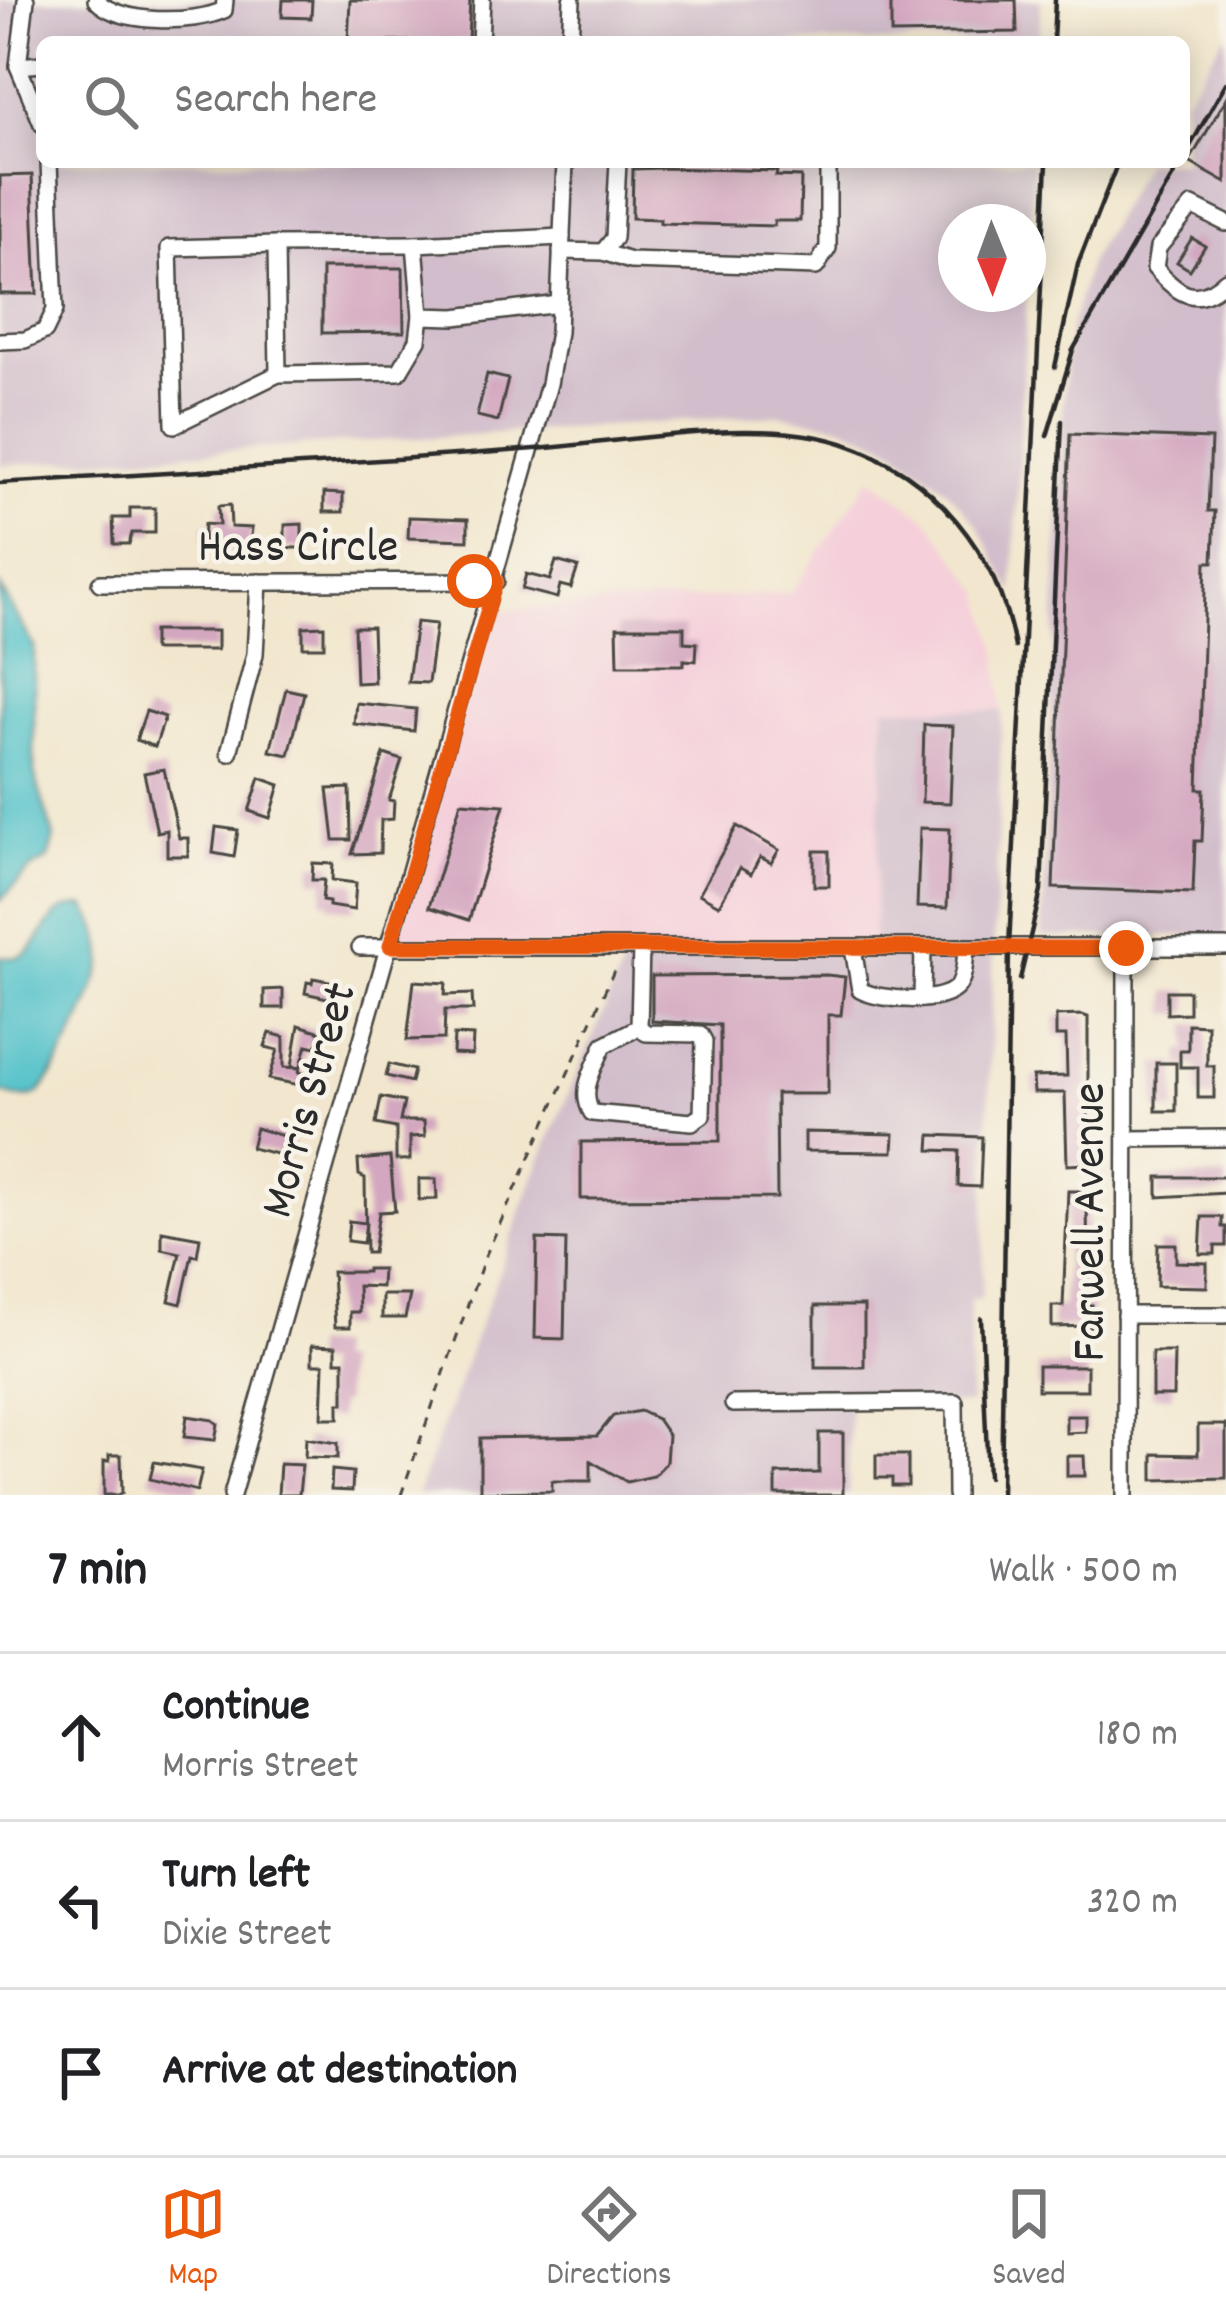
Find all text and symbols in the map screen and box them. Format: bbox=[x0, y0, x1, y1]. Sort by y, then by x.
search box bbox=[36, 36, 1190, 168]
icon: search bbox=[78, 69, 144, 135]
text: Search here bbox=[174, 70, 377, 134]
north arrow bbox=[938, 204, 1046, 312]
street label: Hass Circle bbox=[198, 516, 398, 585]
route start bbox=[447, 554, 501, 608]
route end bbox=[1099, 921, 1153, 975]
street label: Morris Street bbox=[246, 975, 379, 1227]
street label: Farwell Avenue bbox=[1059, 1083, 1128, 1361]
text: 7 min bbox=[48, 1537, 147, 1609]
text: Walk · 500 m bbox=[989, 1546, 1178, 1601]
text: Continue bbox=[162, 1677, 310, 1741]
icon: ahead bbox=[48, 1704, 114, 1770]
text: 180 m bbox=[1097, 1709, 1178, 1764]
text: Morris Street bbox=[162, 1741, 358, 1796]
text: Turn left bbox=[162, 1845, 310, 1909]
icon: left bbox=[48, 1872, 114, 1938]
text: 320 m bbox=[1087, 1877, 1178, 1932]
text: Dixie Street bbox=[162, 1909, 332, 1964]
icon: arrive bbox=[48, 2040, 114, 2106]
text: Arrive at destination bbox=[162, 2041, 517, 2105]
tab: Map bbox=[160, 2181, 226, 2300]
tab: Directions bbox=[547, 2181, 672, 2300]
tab: Saved bbox=[992, 2181, 1066, 2300]

